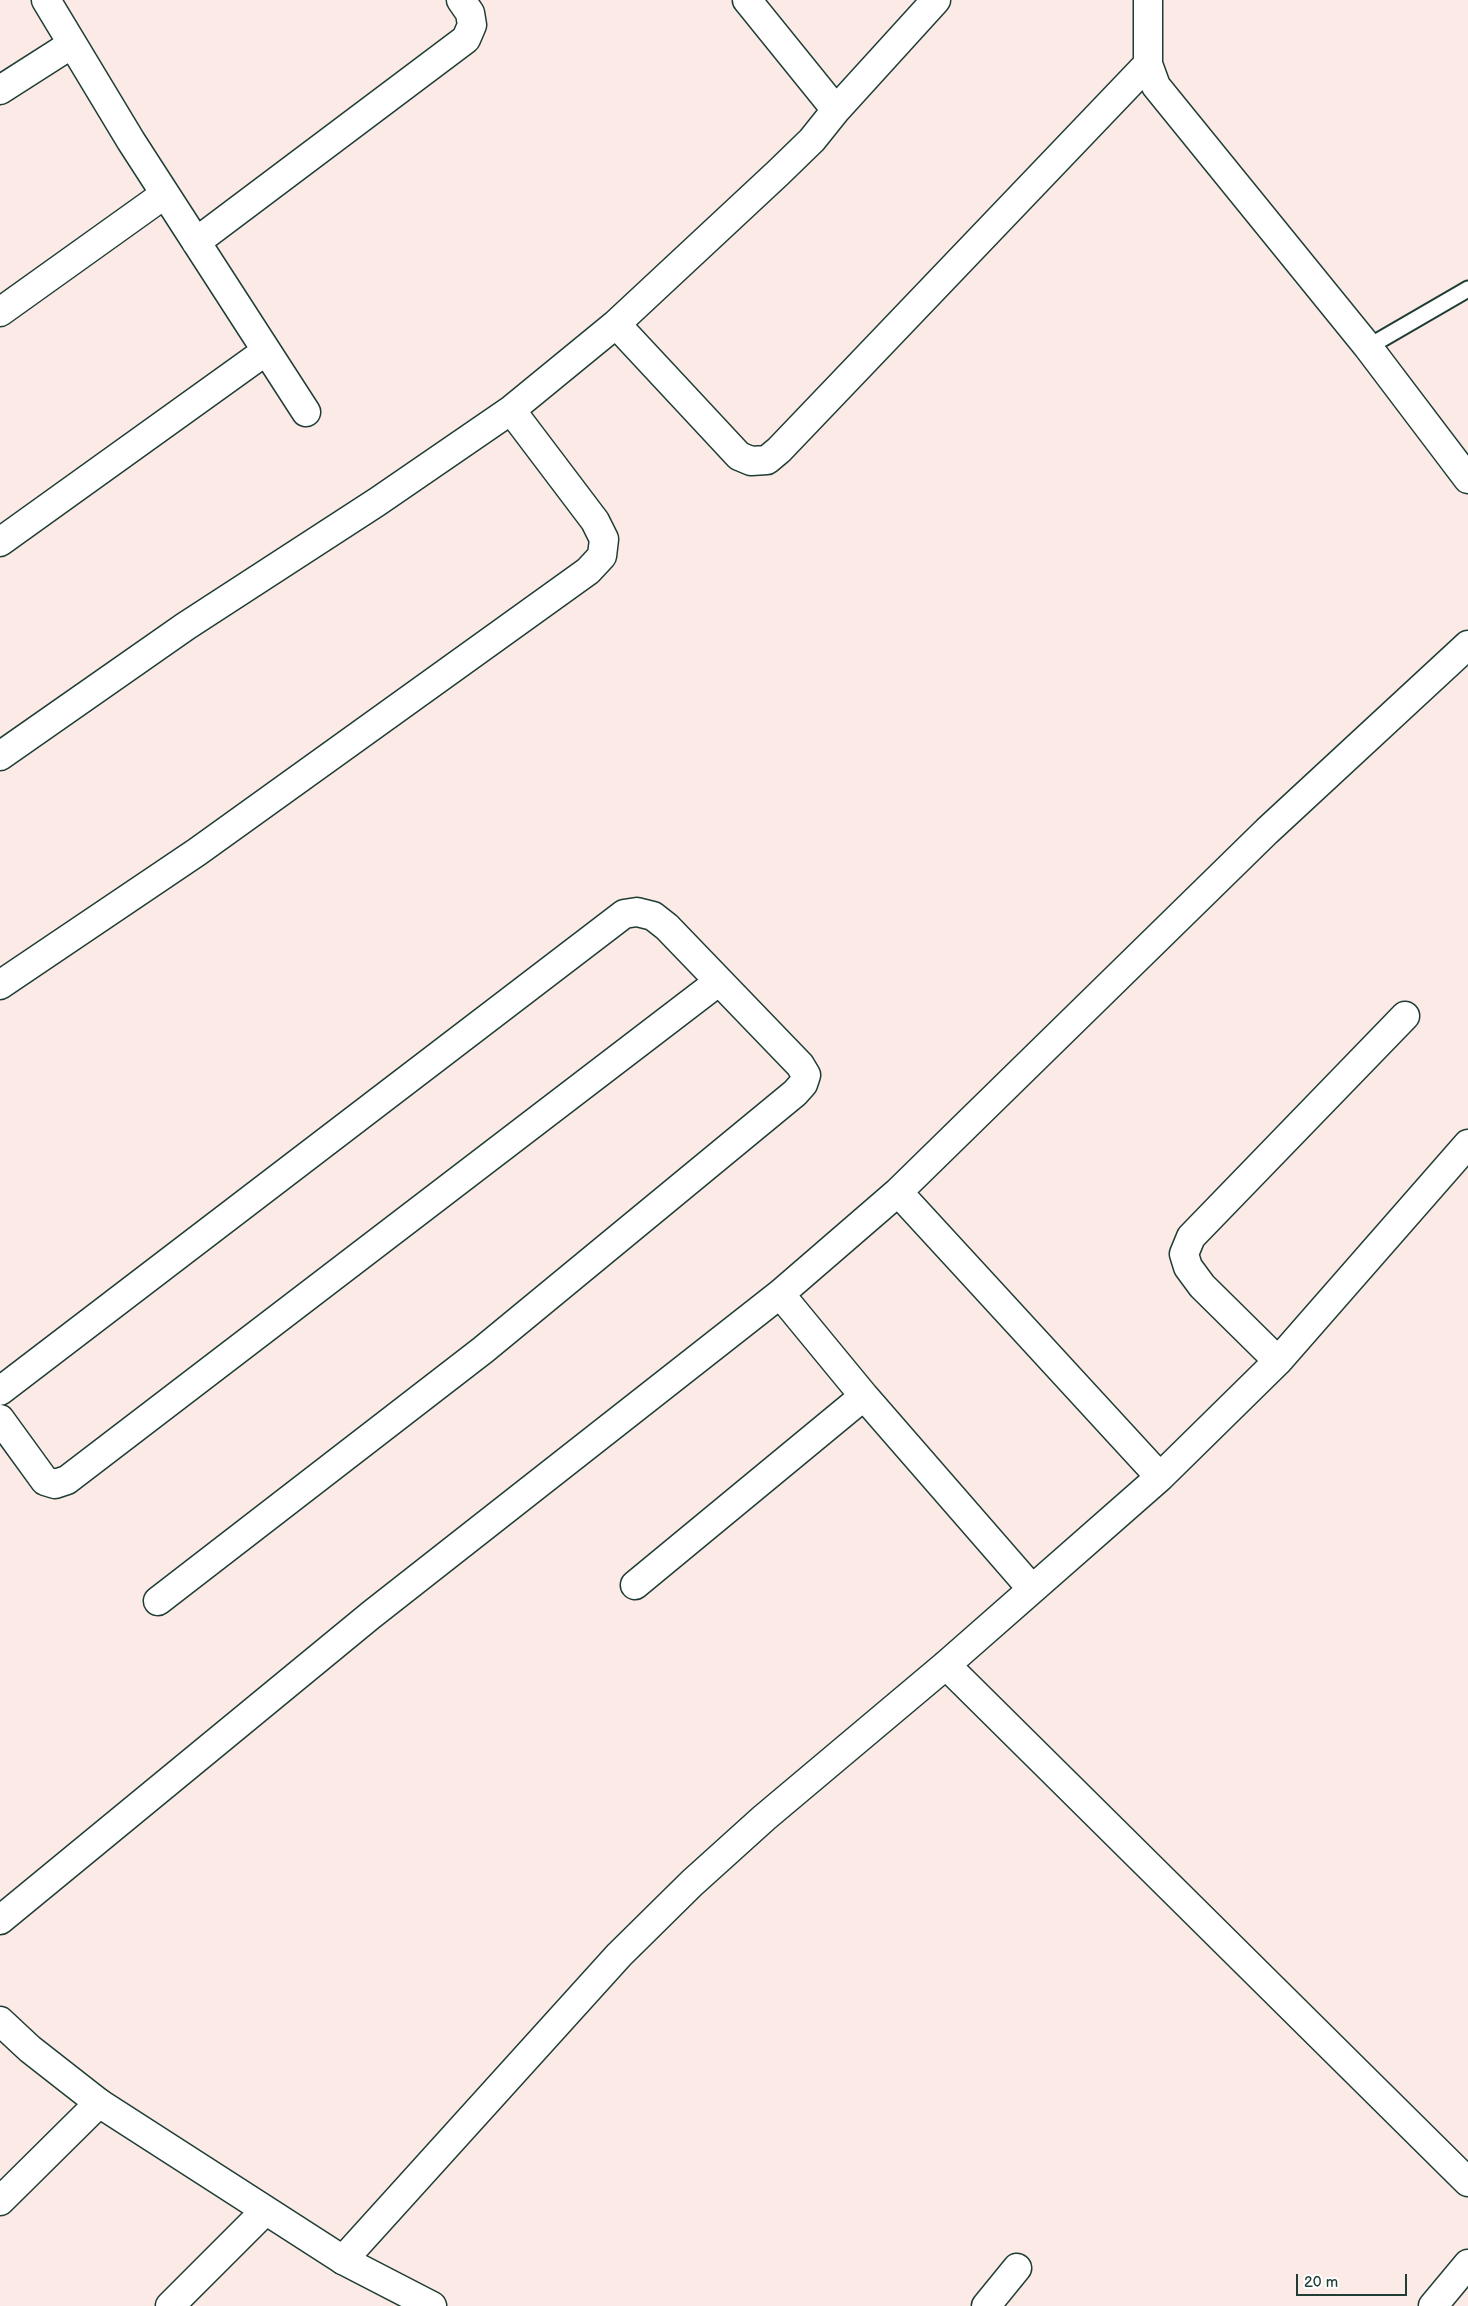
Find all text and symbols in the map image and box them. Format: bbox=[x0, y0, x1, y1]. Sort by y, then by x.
scale bar bbox=[1298, 2264, 1409, 2296]
text: 20 m bbox=[1304, 2273, 1338, 2292]

